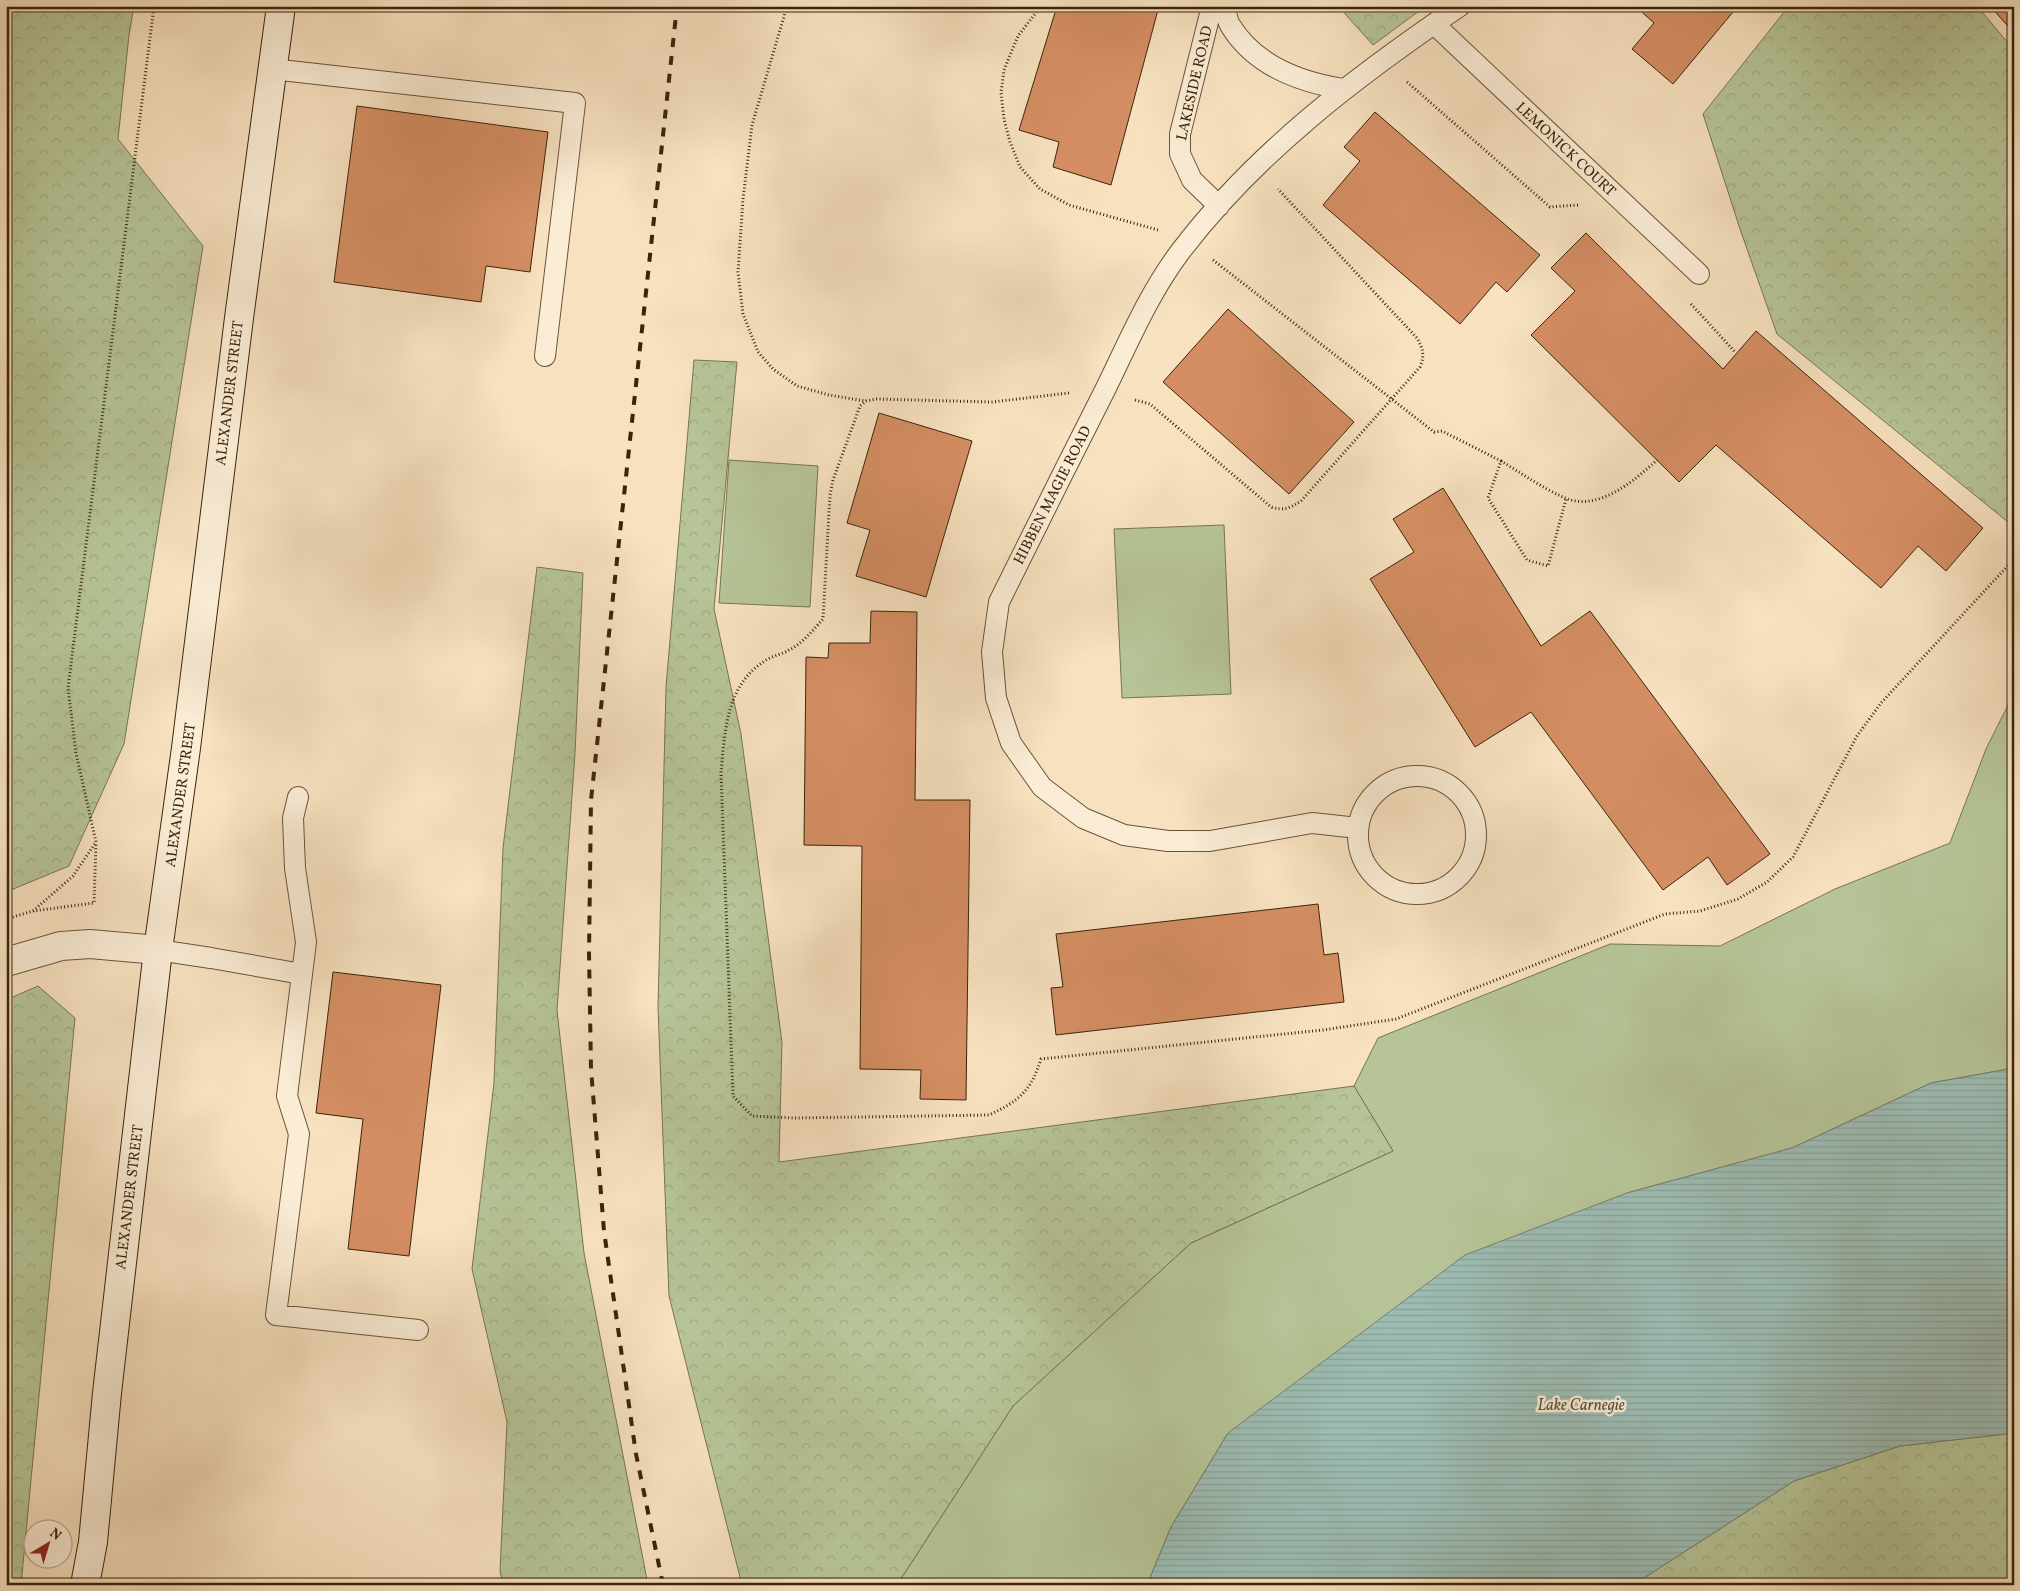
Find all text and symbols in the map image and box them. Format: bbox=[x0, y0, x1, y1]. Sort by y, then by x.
street label: LAKESIDE ROAD bbox=[1172, 24, 1219, 143]
street label: LEMONICK COURT bbox=[1510, 98, 1620, 202]
street label: ALEXANDER STREET bbox=[211, 319, 250, 467]
street label: HIBBEN MAGIE ROAD bbox=[1009, 423, 1098, 569]
street label: ALEXANDER STREET bbox=[161, 721, 202, 869]
street label: ALEXANDER STREET bbox=[111, 1123, 150, 1271]
water label: Lake Carnegie bbox=[1537, 1395, 1625, 1417]
north arrow bbox=[22, 1518, 72, 1568]
text: N bbox=[45, 1524, 65, 1546]

